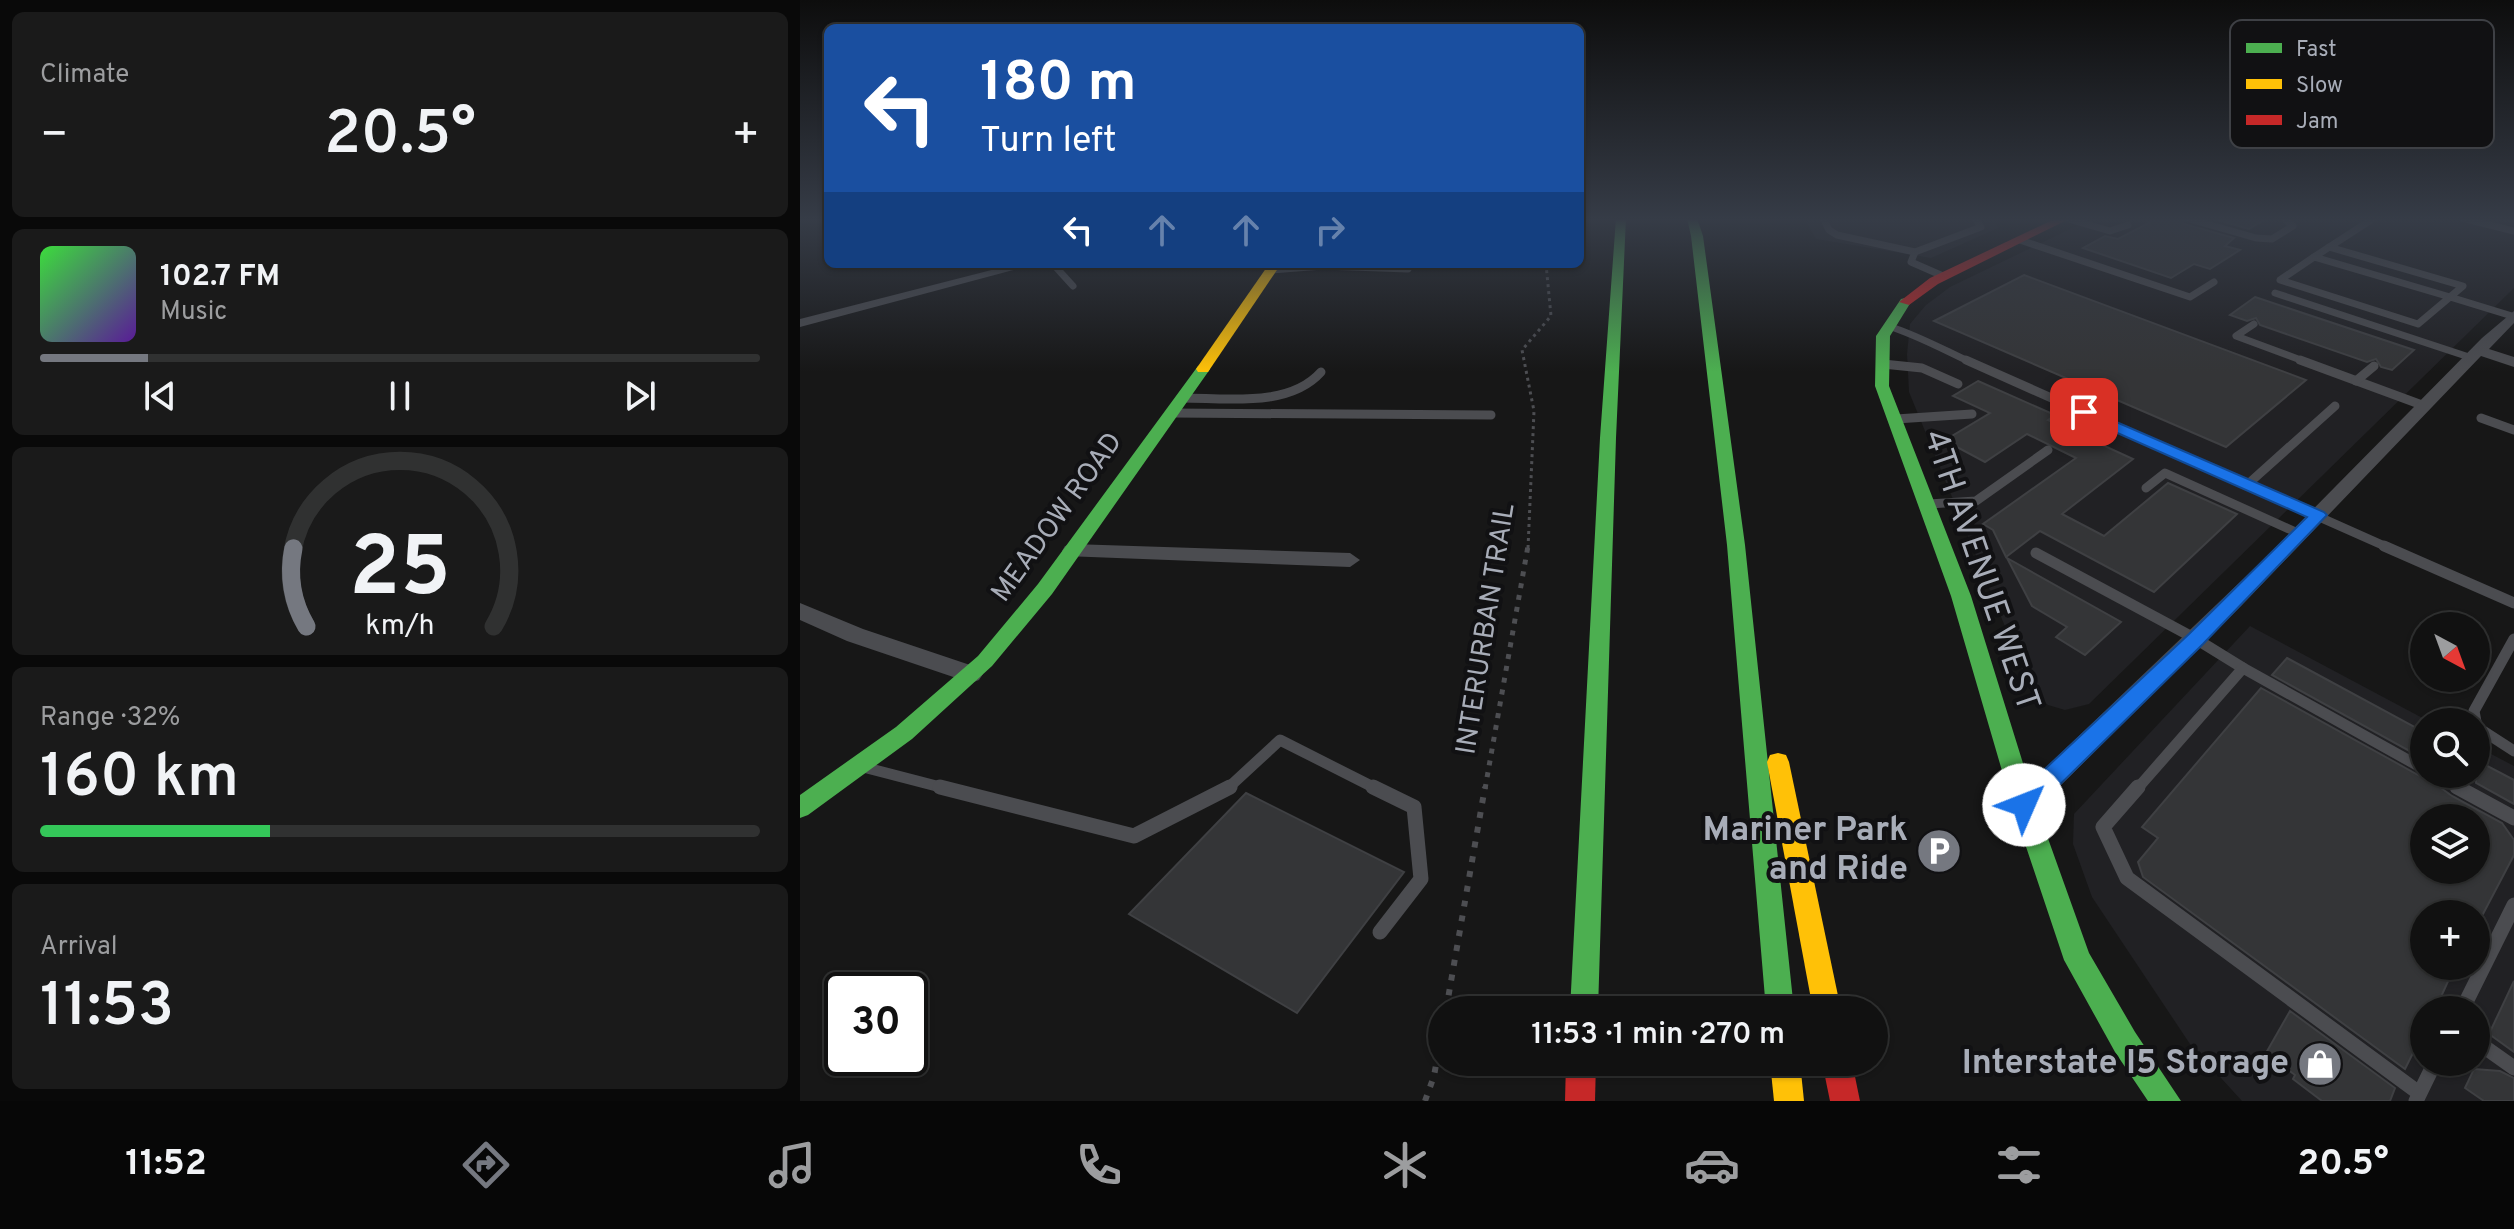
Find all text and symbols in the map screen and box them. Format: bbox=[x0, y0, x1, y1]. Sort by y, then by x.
legend bbox=[2230, 20, 2494, 148]
text: Fast bbox=[2296, 37, 2337, 64]
text: 180 m bbox=[980, 50, 1137, 120]
icon: left bbox=[848, 56, 952, 160]
text: Climate bbox=[40, 59, 129, 92]
text: Slow bbox=[2296, 73, 2343, 100]
text: 20.5° bbox=[324, 99, 476, 175]
text: − bbox=[40, 109, 68, 165]
text: + bbox=[732, 109, 760, 165]
text: Jam bbox=[2296, 109, 2339, 136]
text: Turn left bbox=[980, 119, 1117, 165]
icon: left bbox=[1056, 208, 1100, 252]
icon: ahead bbox=[1140, 208, 1184, 252]
icon: ahead bbox=[1224, 208, 1268, 252]
icon: right bbox=[1308, 208, 1352, 252]
text: 102.7 FM bbox=[160, 259, 280, 296]
text: Music bbox=[160, 296, 227, 329]
icon: previous bbox=[138, 374, 182, 418]
icon: pause bbox=[378, 374, 422, 418]
icon: next bbox=[618, 374, 662, 418]
pin bbox=[2050, 378, 2118, 446]
icon: arrive bbox=[2062, 390, 2106, 434]
street label: 4TH AVENUE WEST bbox=[1912, 425, 2048, 717]
street label: MEADOW ROAD bbox=[984, 426, 1132, 610]
street label: INTERURBAN TRAIL bbox=[1449, 501, 1525, 757]
text: 25 bbox=[349, 519, 451, 624]
text: km/h bbox=[365, 609, 435, 645]
north arrow bbox=[2410, 612, 2490, 692]
map controls bbox=[2410, 612, 2490, 1076]
text: Range · 32% bbox=[40, 702, 180, 735]
button: search bbox=[2410, 708, 2490, 788]
text: 160 km bbox=[40, 742, 239, 818]
position arrow bbox=[1982, 763, 2066, 847]
button: layers bbox=[2410, 804, 2490, 884]
place label: Mariner Park and Ride bbox=[1703, 810, 1908, 892]
parking icon: Mariner Park and Ride bbox=[1915, 827, 1963, 875]
button: + bbox=[2410, 900, 2490, 980]
text: Arrival bbox=[40, 931, 118, 964]
text: 11:53 bbox=[40, 971, 174, 1047]
speed limit sign: 30 bbox=[824, 972, 928, 1076]
button: − bbox=[2410, 996, 2490, 1076]
text: 11:53 · 1 min · 270 m bbox=[1531, 1017, 1785, 1054]
shop icon: Interstate I5 Storage bbox=[2296, 1040, 2344, 1088]
place label: Interstate I5 Storage bbox=[1962, 1043, 2289, 1086]
icon: directions bbox=[458, 1137, 514, 1193]
icon: music bbox=[764, 1137, 820, 1193]
icon: phone bbox=[1071, 1137, 1127, 1193]
icon: climate bbox=[1377, 1137, 1433, 1193]
icon: car bbox=[1684, 1137, 1740, 1193]
icon: filters bbox=[1991, 1137, 2047, 1193]
text: 11:52 bbox=[125, 1142, 207, 1188]
text: 20.5° bbox=[2297, 1142, 2389, 1188]

